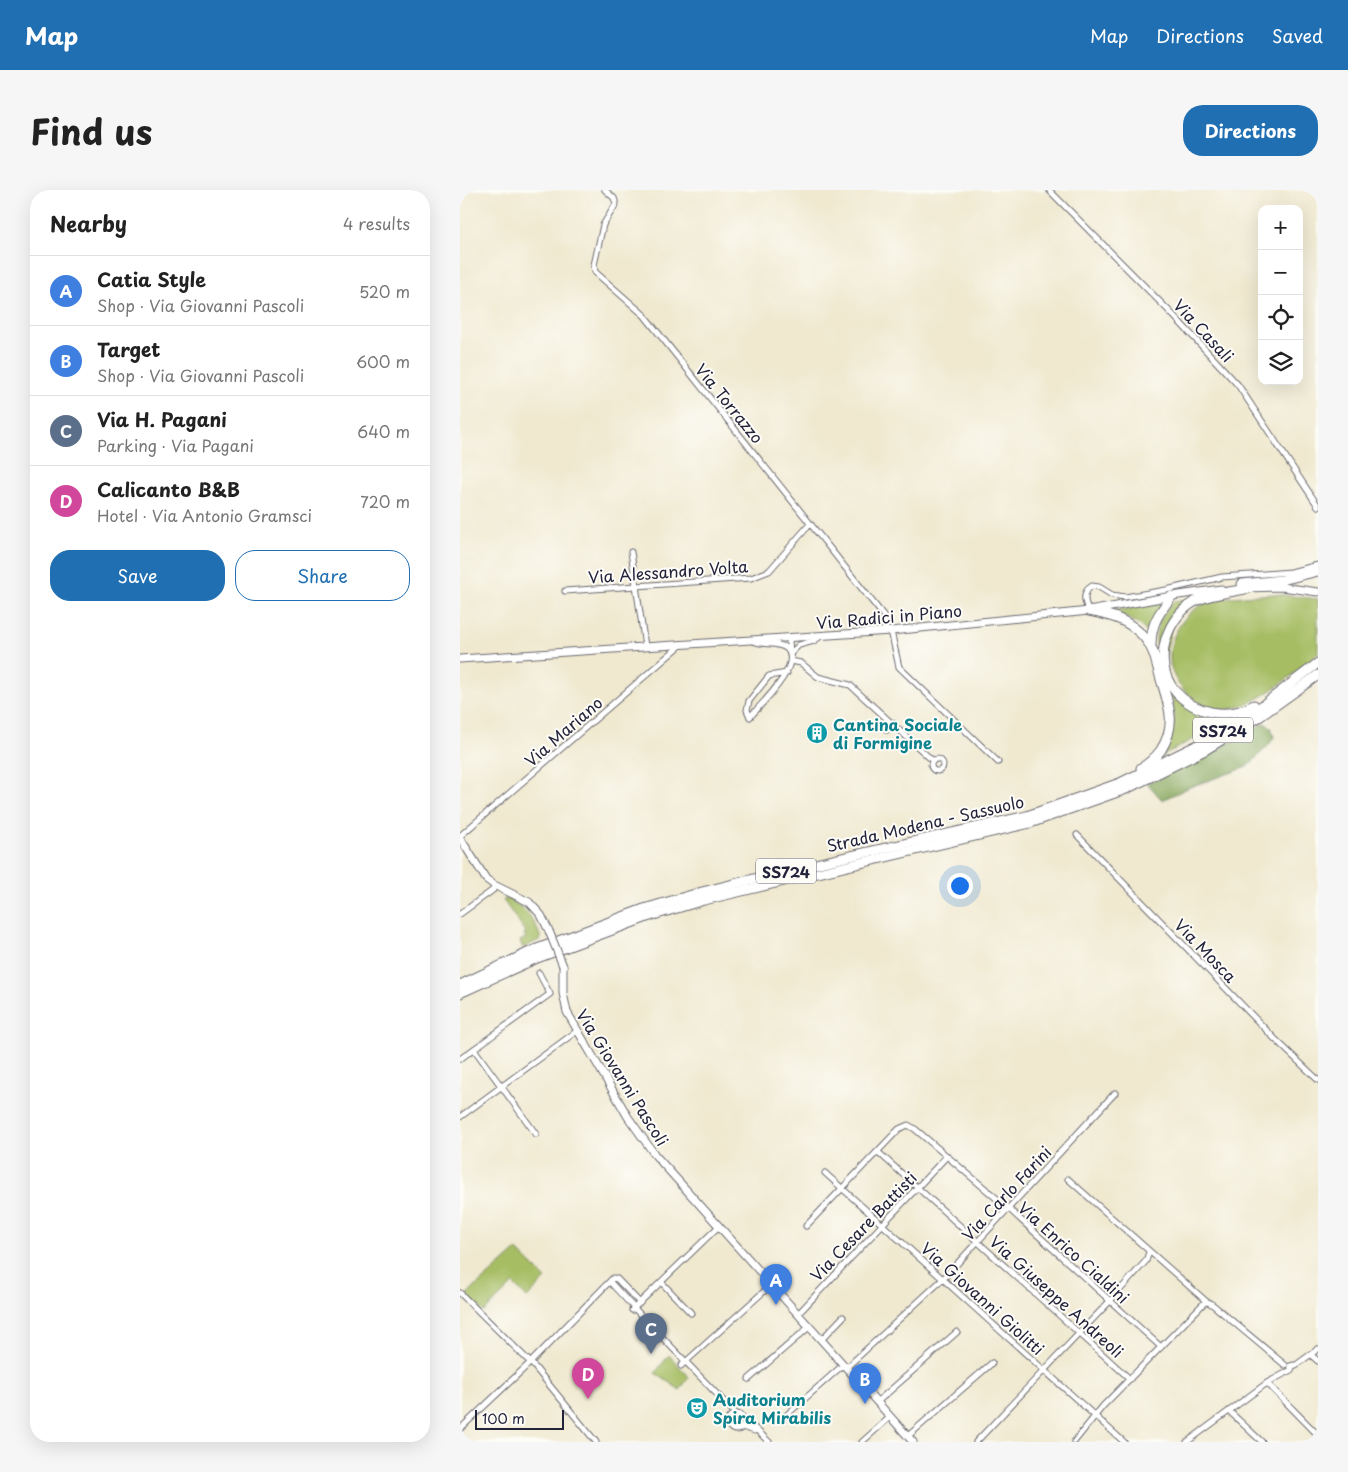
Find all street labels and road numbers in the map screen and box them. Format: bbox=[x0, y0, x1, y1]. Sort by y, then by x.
street label: Via Casali bbox=[1168, 293, 1240, 367]
street label: Via Torrazzo bbox=[690, 358, 770, 448]
street label: Via Alessandro Volta bbox=[587, 553, 749, 589]
street label: Via Radici in Piano bbox=[815, 598, 963, 634]
street label: Via Mariano bbox=[519, 690, 607, 772]
road number: SS724 bbox=[1193, 718, 1253, 742]
street label: Strada Modena - Sassuolo bbox=[824, 789, 1026, 857]
road number: SS724 bbox=[756, 858, 816, 884]
street label: Via Mosca bbox=[1169, 913, 1243, 987]
street label: Via Giovanni Pascoli bbox=[571, 1004, 675, 1150]
street label: Via Carlo Farini bbox=[956, 1140, 1056, 1246]
street label: Via Cesare Battisti bbox=[804, 1166, 922, 1286]
street label: Via Enrico Cialdini bbox=[1013, 1195, 1135, 1309]
street label: Via Giuseppe Andreoli bbox=[985, 1229, 1129, 1363]
street label: Via Giovanni Giolitti bbox=[916, 1236, 1050, 1360]

